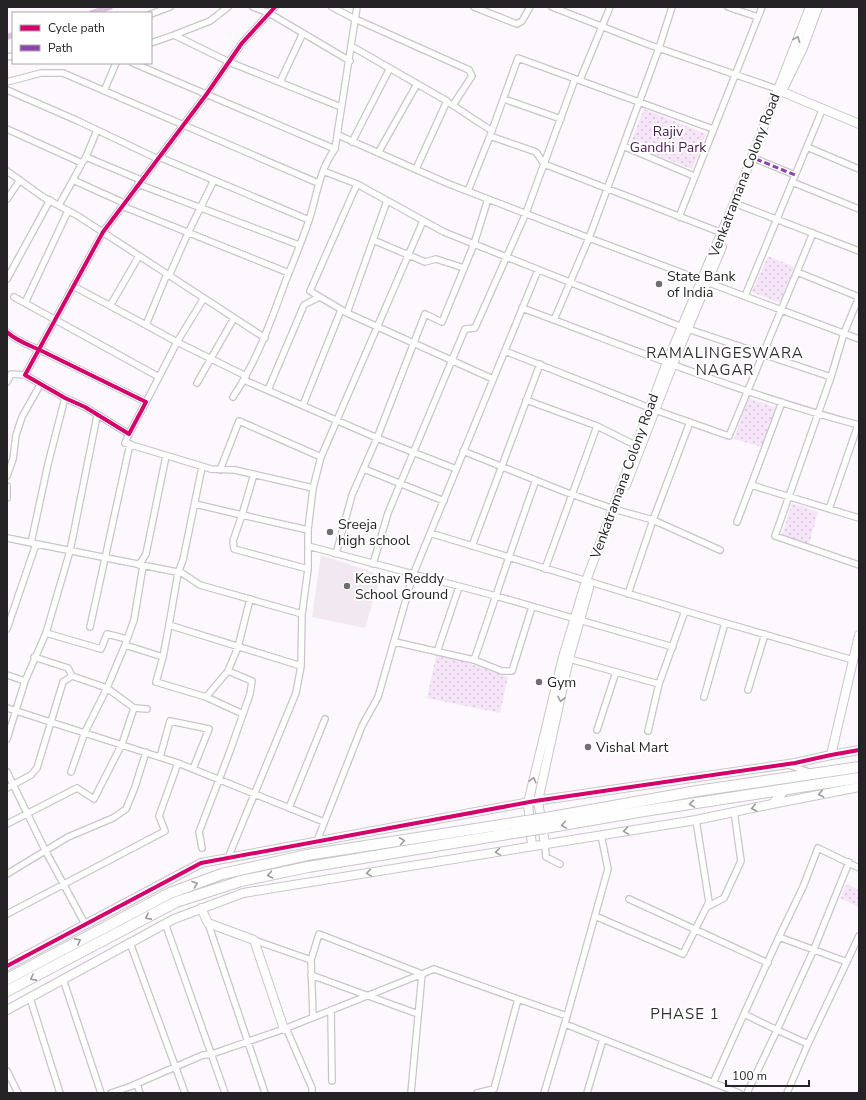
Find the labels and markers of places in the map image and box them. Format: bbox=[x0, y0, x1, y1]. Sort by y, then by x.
place label: State Bank of India bbox=[667, 267, 737, 302]
marker: State Bank of India bbox=[654, 279, 664, 289]
place label: Sreeja high school bbox=[338, 515, 411, 550]
marker: Sreeja high school bbox=[325, 527, 335, 537]
place label: Keshav Reddy School Ground bbox=[355, 569, 448, 604]
marker: Keshav Reddy School Ground bbox=[342, 581, 352, 591]
place label: Gym bbox=[547, 673, 576, 692]
marker: Gym bbox=[534, 677, 544, 687]
place label: Vishal Mart bbox=[595, 738, 669, 757]
marker: Vishal Mart bbox=[583, 742, 593, 752]

